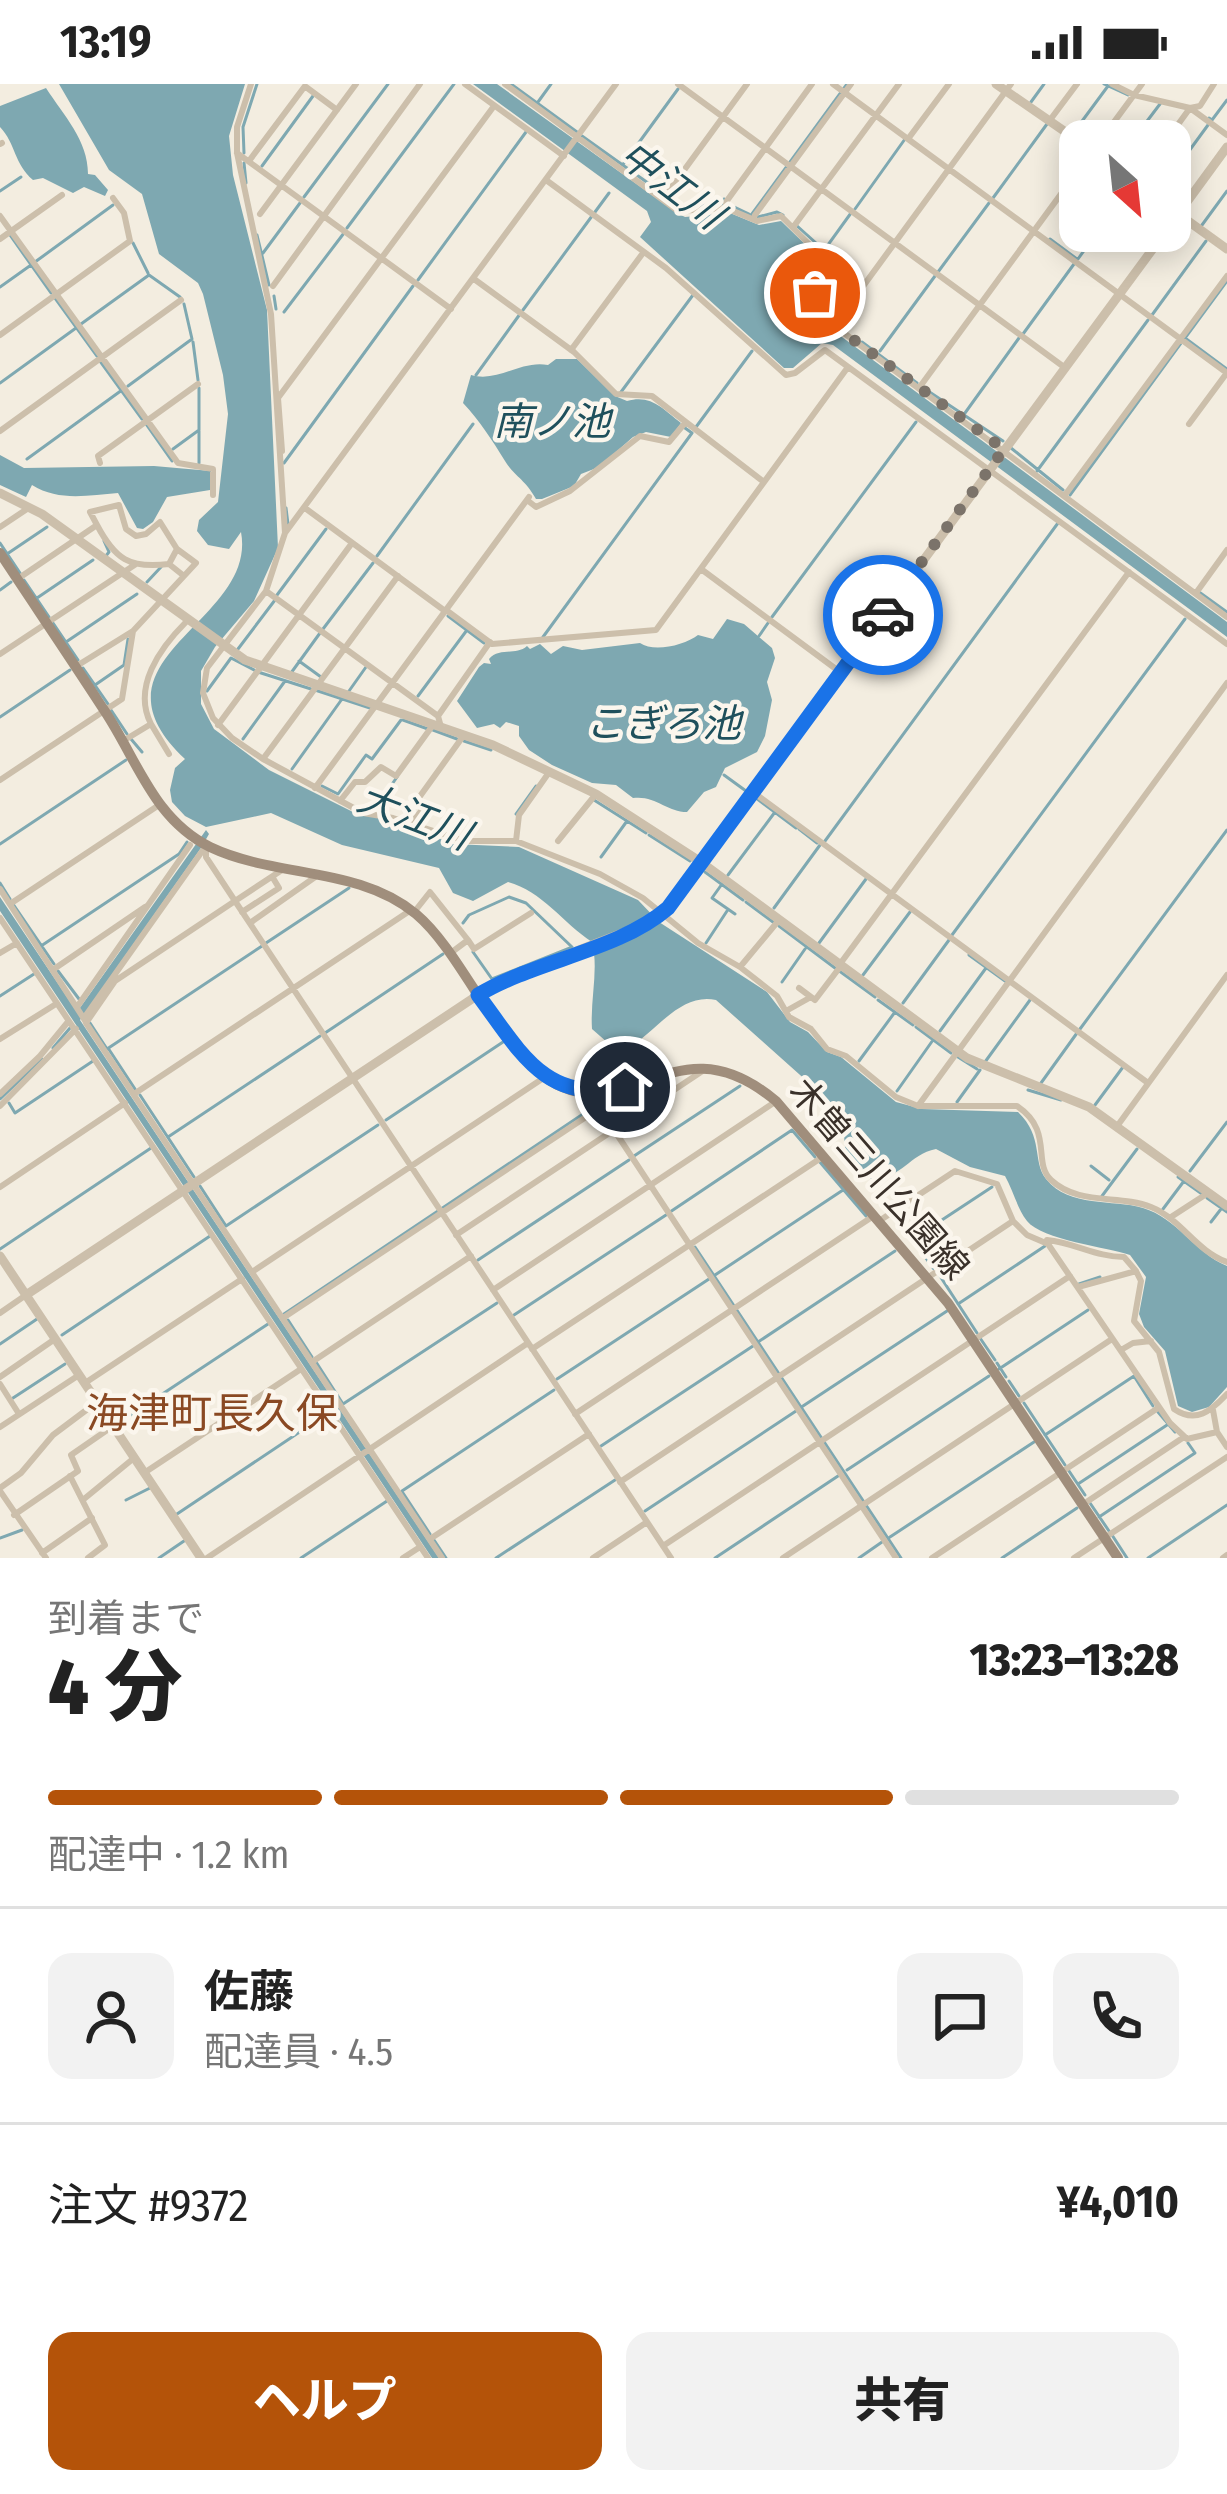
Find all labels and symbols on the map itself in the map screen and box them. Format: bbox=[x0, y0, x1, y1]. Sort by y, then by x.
north arrow bbox=[1059, 120, 1191, 252]
water label: 中江川 bbox=[610, 131, 735, 241]
pin bbox=[764, 242, 866, 344]
water label: 南ノ池 bbox=[493, 399, 614, 445]
courier bbox=[823, 555, 943, 675]
water label: こぎろ池 bbox=[585, 701, 745, 747]
water label: 大江川 bbox=[351, 775, 481, 861]
pin bbox=[574, 1036, 676, 1138]
street label: 木曽三川公園線 bbox=[780, 1069, 978, 1289]
district label: 海津町長久保 bbox=[86, 1389, 338, 1439]

